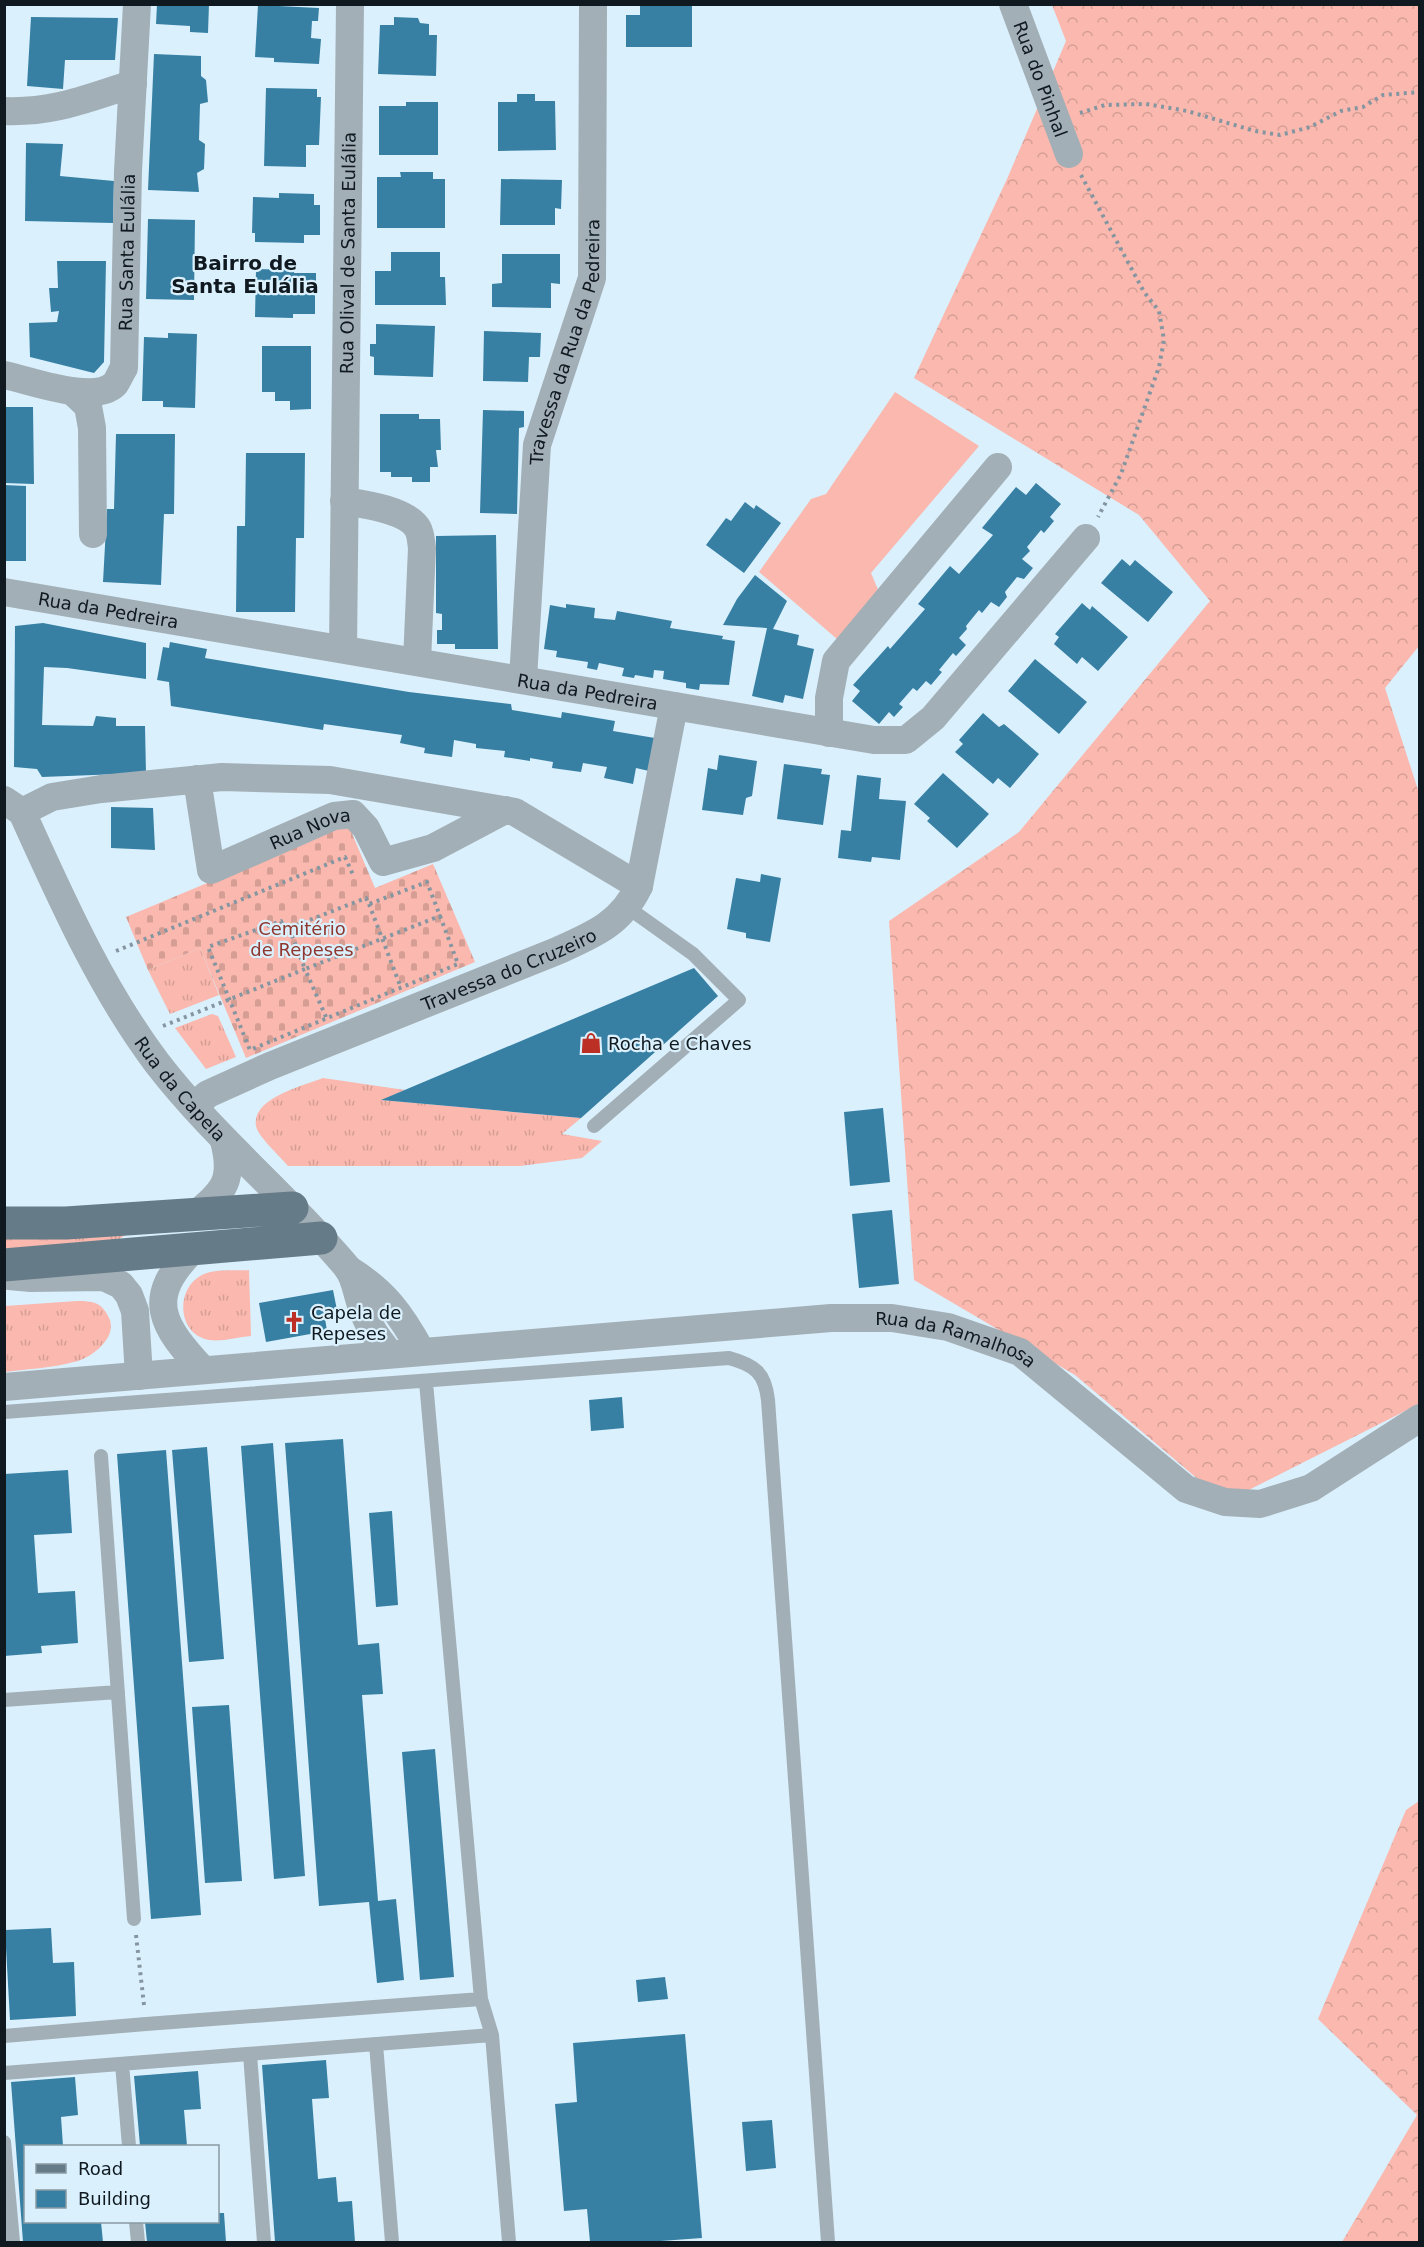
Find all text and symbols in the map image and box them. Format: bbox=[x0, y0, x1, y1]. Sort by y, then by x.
street label: Rua do Pinhal bbox=[1010, 18, 1072, 140]
street label: Rua Olival de Santa Eulália bbox=[335, 132, 359, 374]
street label: Rua Santa Eulália bbox=[114, 173, 138, 331]
street label: Travessa da Rua da Pedreira bbox=[525, 219, 603, 466]
district label: Bairro de Santa Eulália bbox=[171, 251, 319, 298]
street label: Rua da Pedreira bbox=[37, 587, 180, 632]
street label: Rua da Pedreira bbox=[516, 669, 660, 714]
street label: Rua Nova bbox=[266, 804, 352, 854]
park label: Cemitério de Repeses bbox=[250, 918, 354, 960]
street label: Travessa do Cruzeiro bbox=[417, 924, 600, 1015]
shop icon: Rocha e Chaves bbox=[579, 1031, 603, 1055]
street label: Rua da Capela bbox=[131, 1032, 231, 1145]
place label: Rocha e Chaves bbox=[608, 1033, 752, 1054]
place label: Capela de Repeses bbox=[311, 1302, 401, 1344]
street label: Rua da Ramalhosa bbox=[875, 1307, 1041, 1372]
church icon: Capela de Repeses bbox=[282, 1310, 306, 1334]
legend bbox=[24, 2145, 219, 2223]
text: Road bbox=[78, 2158, 123, 2179]
text: Building bbox=[78, 2188, 151, 2209]

